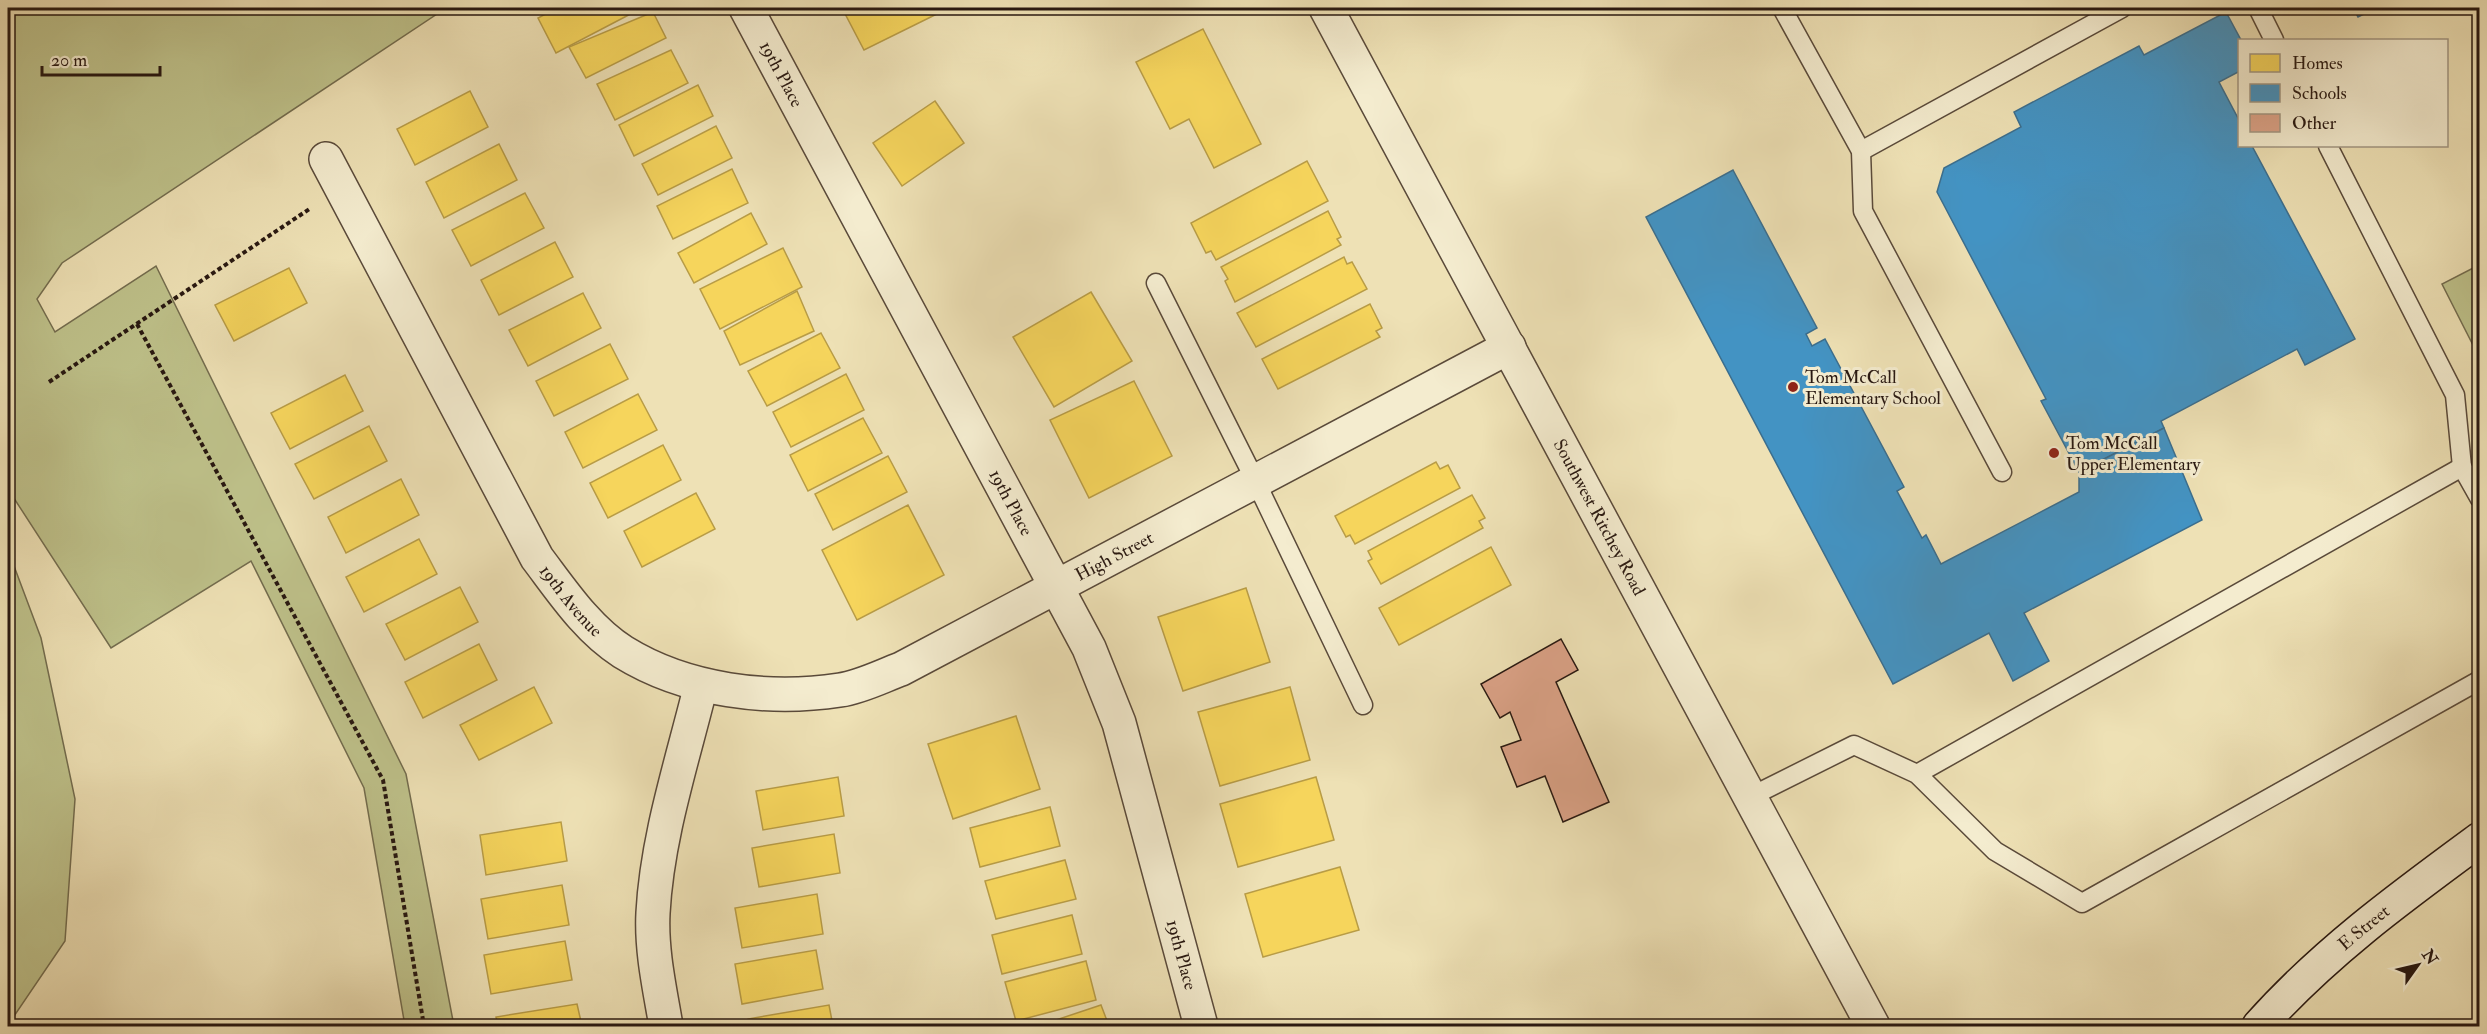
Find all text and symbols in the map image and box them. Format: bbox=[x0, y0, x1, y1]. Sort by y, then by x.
street label: 19th Place bbox=[754, 37, 808, 112]
scale bar bbox=[42, 39, 160, 77]
legend bbox=[2238, 39, 2448, 147]
text: 20 m bbox=[51, 49, 87, 72]
text: Homes bbox=[2292, 52, 2343, 75]
text: Schools bbox=[2292, 82, 2347, 105]
text: Other bbox=[2292, 112, 2336, 135]
place label: Tom McCall Elementary School bbox=[1805, 366, 1941, 410]
marker: Tom McCall Elementary School bbox=[1786, 380, 1800, 394]
place label: Tom McCall Upper Elementary bbox=[2066, 432, 2201, 476]
street label: Southwest Ritchey Road bbox=[1548, 435, 1651, 600]
marker: Tom McCall Upper Elementary bbox=[2047, 446, 2061, 460]
street label: 19th Place bbox=[983, 466, 1038, 540]
street label: High Street bbox=[1071, 526, 1158, 587]
street label: 19th Avenue bbox=[534, 560, 607, 643]
street label: E Street bbox=[2333, 900, 2395, 956]
street label: 19th Place bbox=[1161, 917, 1202, 993]
north arrow bbox=[2388, 935, 2448, 995]
text: N bbox=[2417, 945, 2442, 969]

